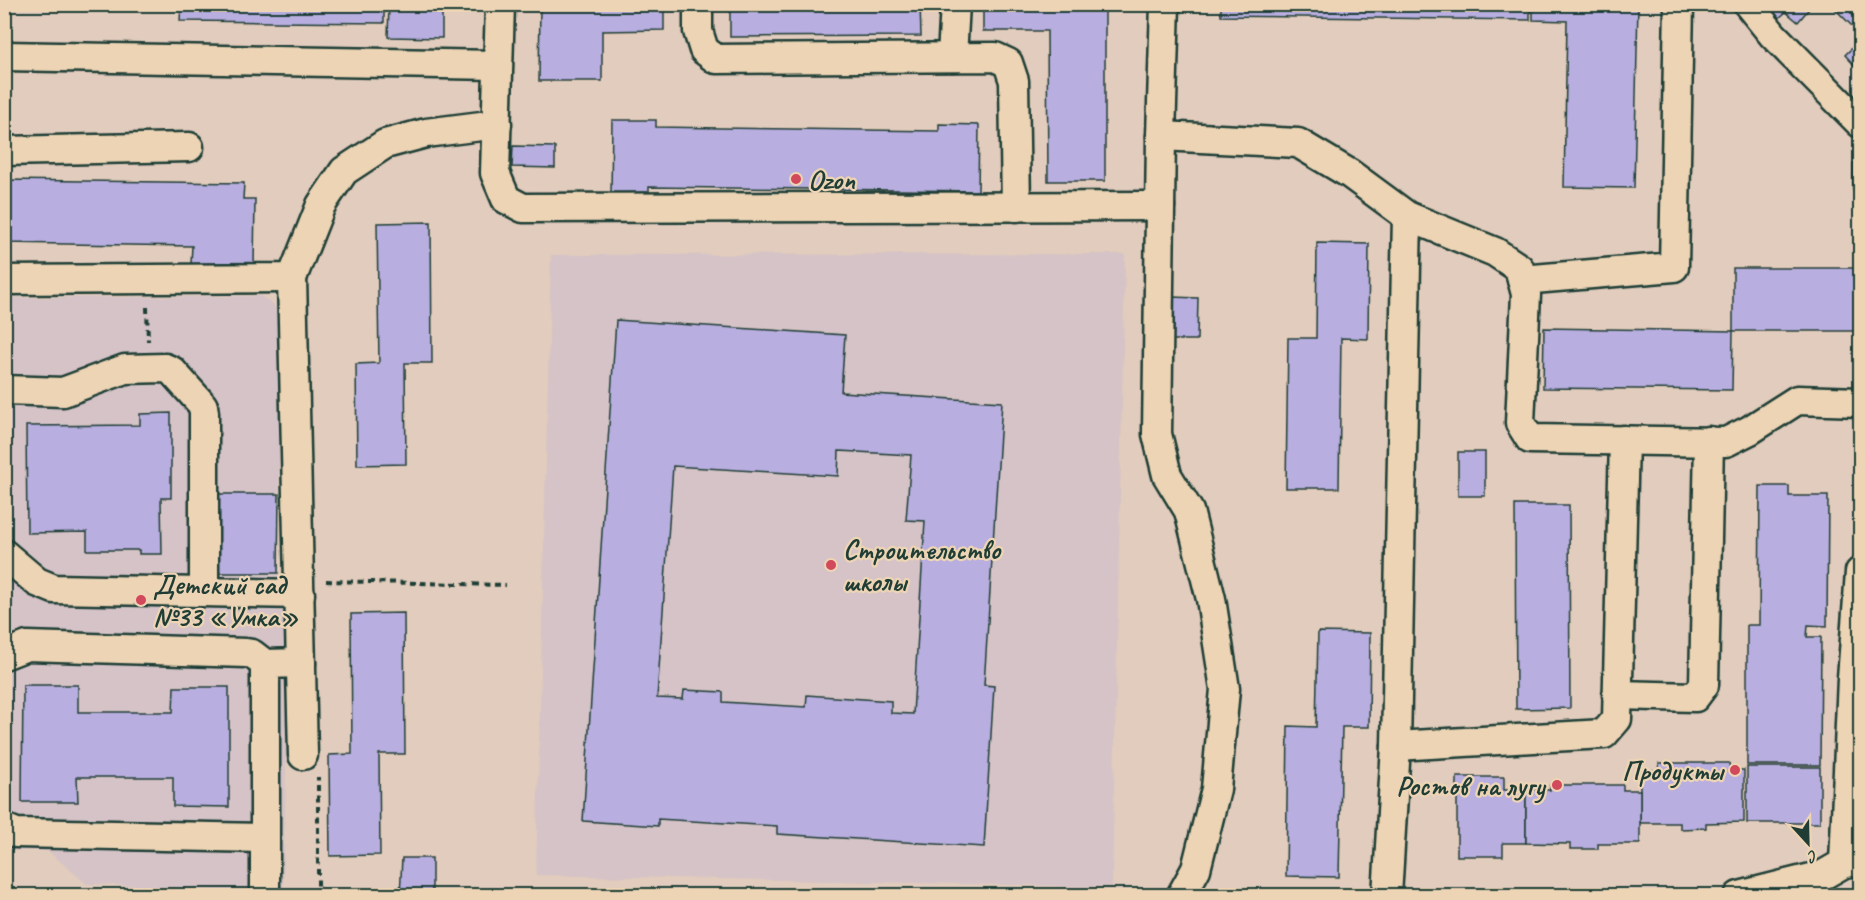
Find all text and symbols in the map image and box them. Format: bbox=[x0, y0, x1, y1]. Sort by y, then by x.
place label: Ozon bbox=[808, 162, 856, 197]
marker: Ozon bbox=[789, 172, 803, 186]
place label: Строительство школы bbox=[843, 532, 1002, 599]
marker: Строительство школы bbox=[824, 558, 838, 572]
place label: Детский сад №33 «Умка» bbox=[153, 567, 298, 634]
marker: Детский сад №33 «Умка» bbox=[134, 593, 148, 607]
place label: Продукты bbox=[1622, 753, 1726, 789]
marker: Продукты bbox=[1728, 763, 1742, 777]
place label: Ростов на лугу bbox=[1396, 768, 1547, 804]
marker: Ростов на лугу bbox=[1550, 778, 1564, 792]
north arrow bbox=[1778, 813, 1838, 873]
text: С bbox=[1804, 845, 1821, 868]

